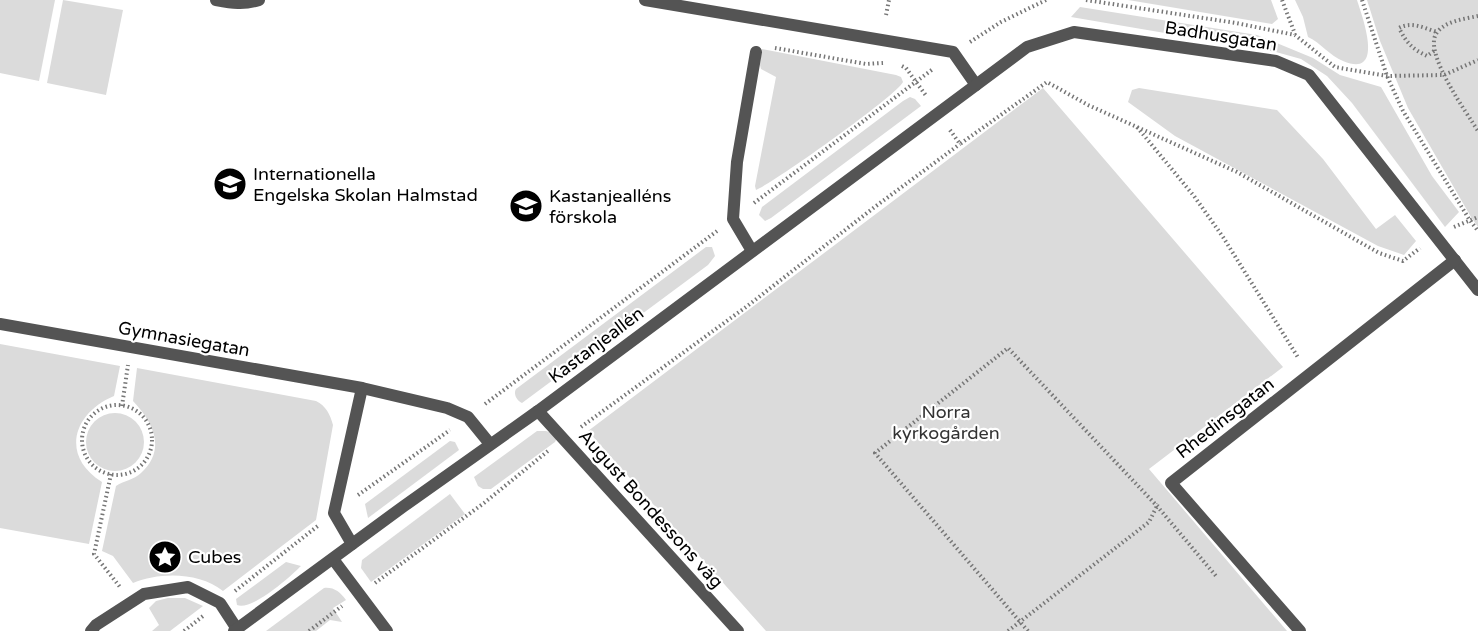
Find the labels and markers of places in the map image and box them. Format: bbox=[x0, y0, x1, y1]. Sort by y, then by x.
place label: Internationella Engelska Skolan Halmstad bbox=[253, 163, 478, 206]
school or university icon: Internationella Engelska Skolan Halmstad bbox=[212, 166, 248, 202]
place label: Kastanjealléns förskola bbox=[549, 185, 671, 228]
school or university icon: Kastanjealléns förskola bbox=[508, 188, 544, 224]
place icon: Cubes bbox=[147, 539, 183, 575]
place label: Cubes bbox=[188, 546, 241, 568]

